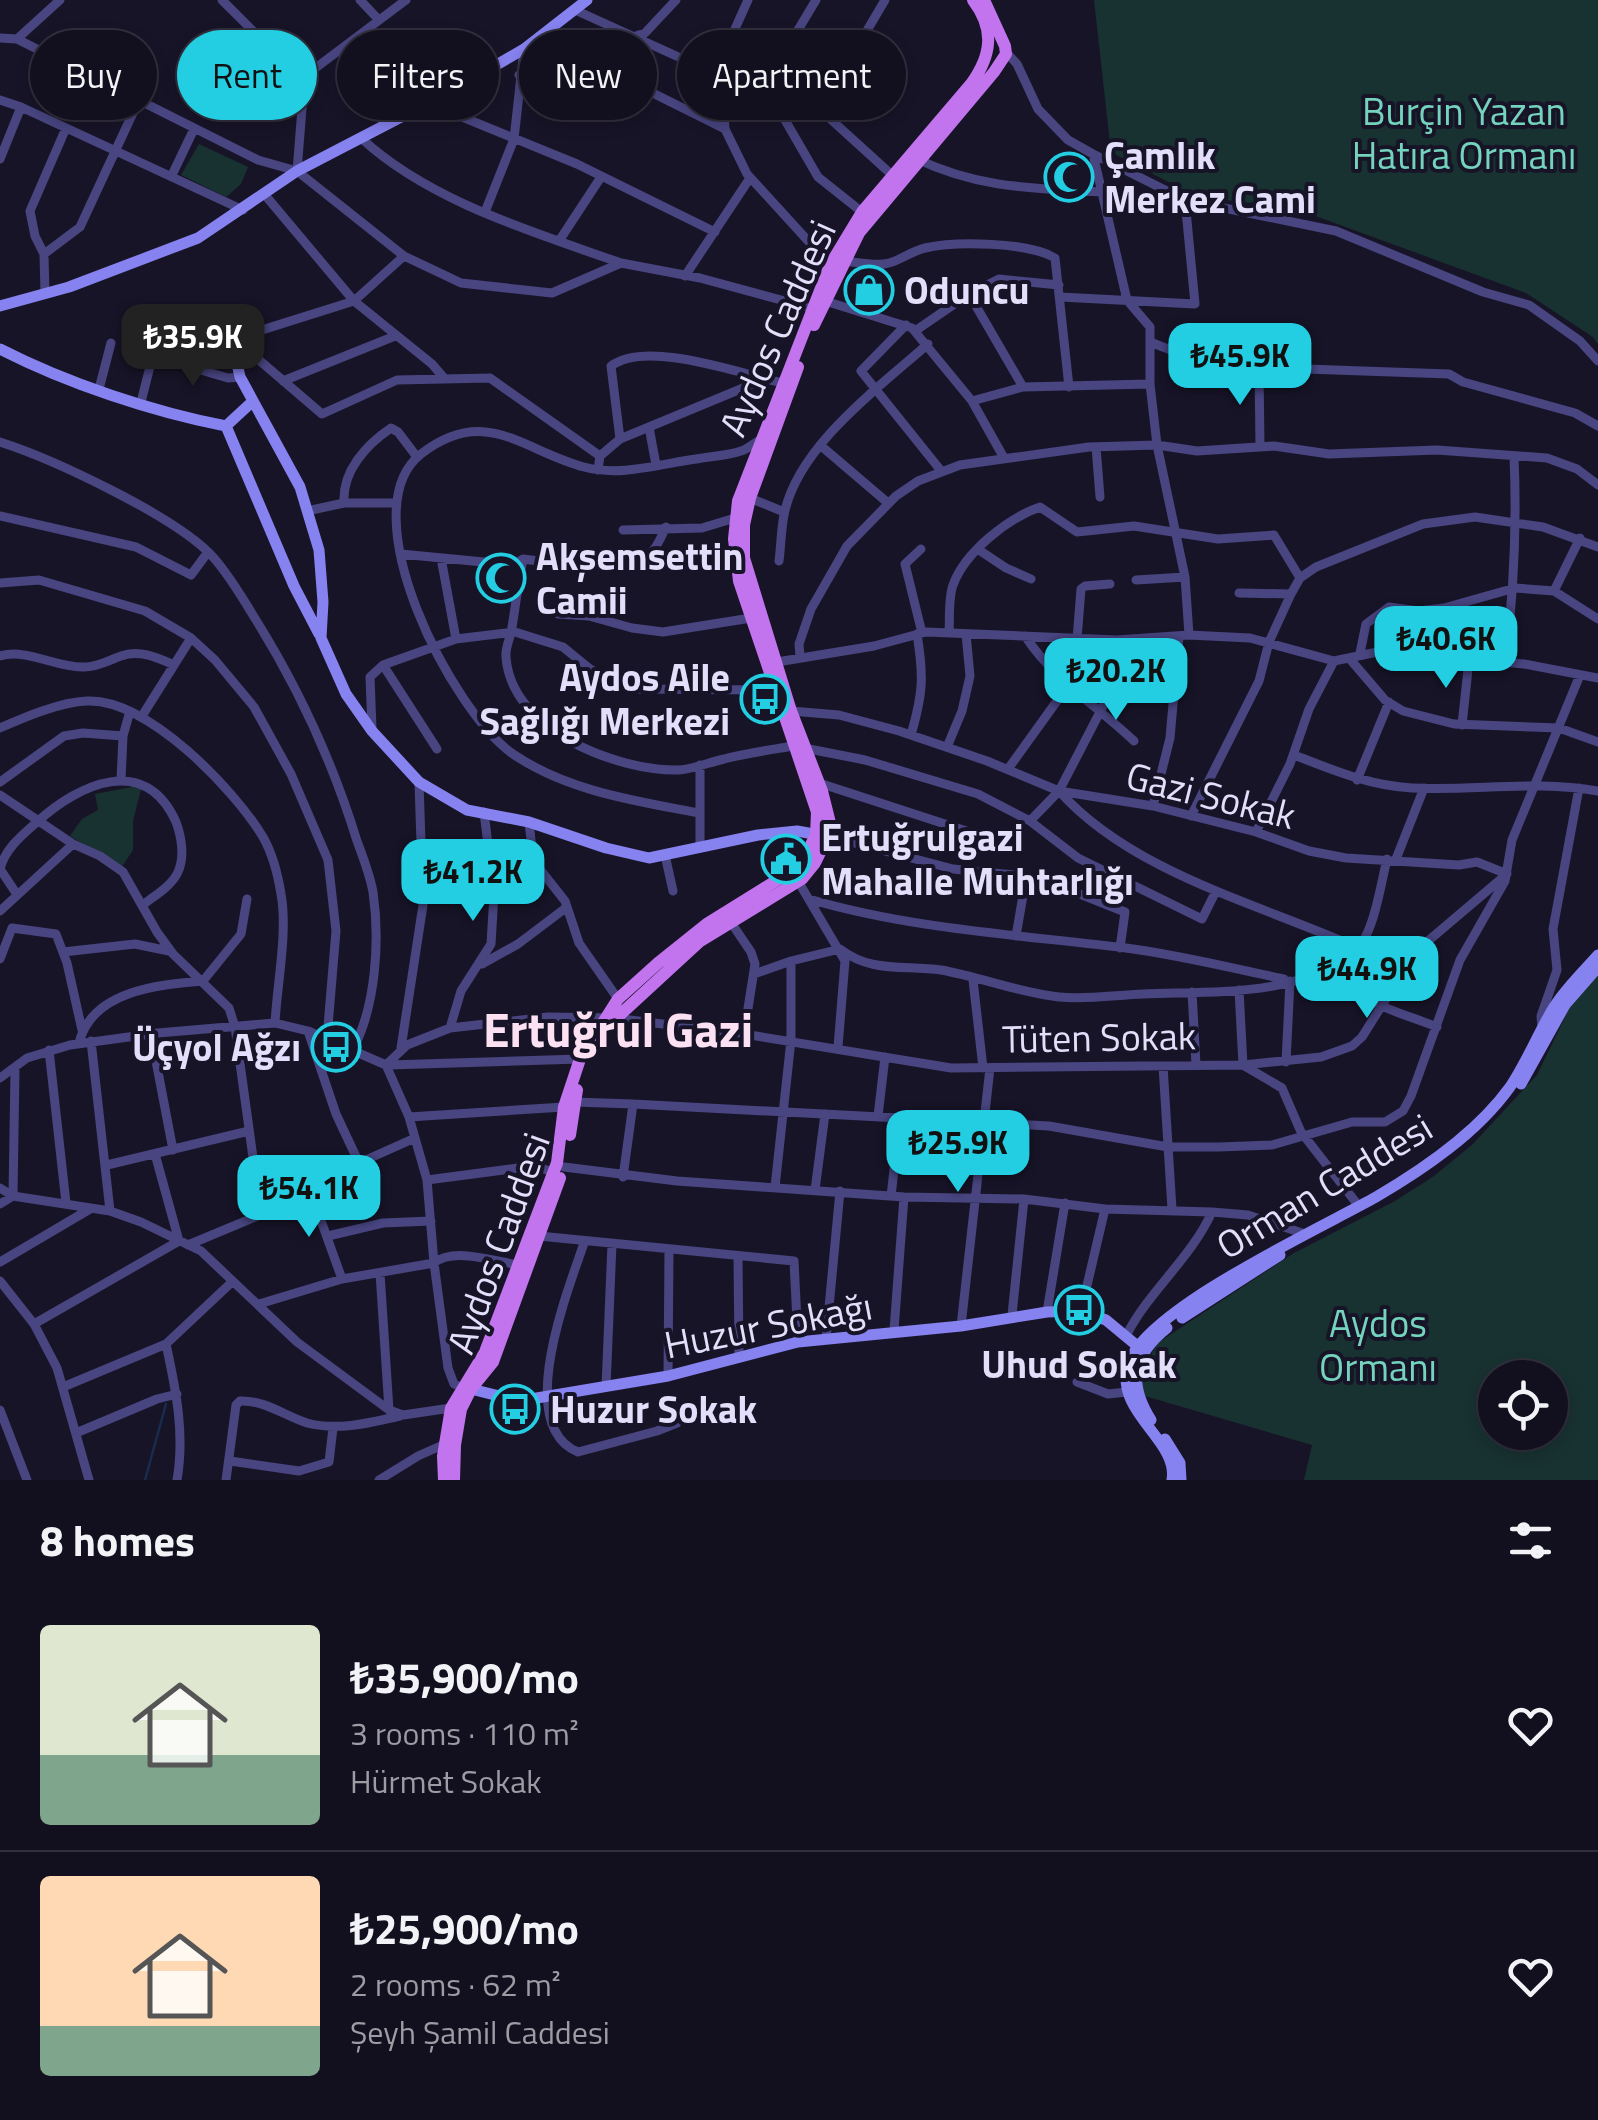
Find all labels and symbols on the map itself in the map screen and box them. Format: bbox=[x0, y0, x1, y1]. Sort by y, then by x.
park label: Burçin Yazan Hatıra Ormanı bbox=[1352, 82, 1576, 184]
place label: Çamlık Merkez Cami bbox=[1104, 126, 1316, 228]
mosque icon: Çamlık Merkez Cami bbox=[1043, 151, 1095, 203]
street label: Aydos Caddesi bbox=[703, 211, 851, 445]
place label: Oduncu bbox=[904, 261, 1030, 319]
shop icon: Oduncu bbox=[843, 264, 895, 316]
pin: ₺35.9K bbox=[112, 304, 274, 389]
pin: ₺45.9K bbox=[1159, 323, 1321, 408]
place label: Akşemsettin Camii bbox=[536, 527, 743, 629]
mosque icon: Akşemsettin Camii bbox=[475, 552, 527, 604]
pin: ₺40.6K bbox=[1365, 606, 1527, 691]
pin: ₺20.2K bbox=[1035, 638, 1197, 723]
place label: Aydos Aile Sağlığı Merkezi bbox=[480, 648, 730, 750]
bus stop icon: Aydos Aile Sağlığı Merkezi bbox=[739, 673, 791, 725]
street label: Gazi Sokak bbox=[1120, 746, 1302, 844]
place label: Ertuğrulgazi Mahalle Muhtarlığı bbox=[821, 808, 1134, 910]
public building icon: Ertuğrulgazi Mahalle Muhtarlığı bbox=[760, 833, 812, 885]
pin: ₺41.2K bbox=[392, 839, 554, 924]
pin: ₺44.9K bbox=[1286, 936, 1448, 1021]
district label: Ertuğrul Gazi bbox=[483, 993, 753, 1066]
street label: Tüten Sokak bbox=[1001, 1006, 1197, 1068]
place label: Üçyol Ağzı bbox=[132, 1018, 301, 1076]
bus stop icon: Üçyol Ağzı bbox=[310, 1021, 362, 1073]
street label: Orman Caddesi bbox=[1205, 1099, 1443, 1273]
pin: ₺25.9K bbox=[877, 1110, 1039, 1195]
street label: Aydos Caddesi bbox=[431, 1124, 565, 1362]
pin: ₺54.1K bbox=[228, 1155, 390, 1240]
street label: Huzur Sokağı bbox=[659, 1276, 877, 1374]
bus stop icon: Uhud Sokak bbox=[1053, 1284, 1105, 1336]
park label: Aydos Ormanı bbox=[1319, 1294, 1437, 1396]
place label: Uhud Sokak bbox=[981, 1335, 1177, 1393]
place label: Huzur Sokak bbox=[550, 1380, 757, 1438]
bus stop icon: Huzur Sokak bbox=[489, 1383, 541, 1435]

